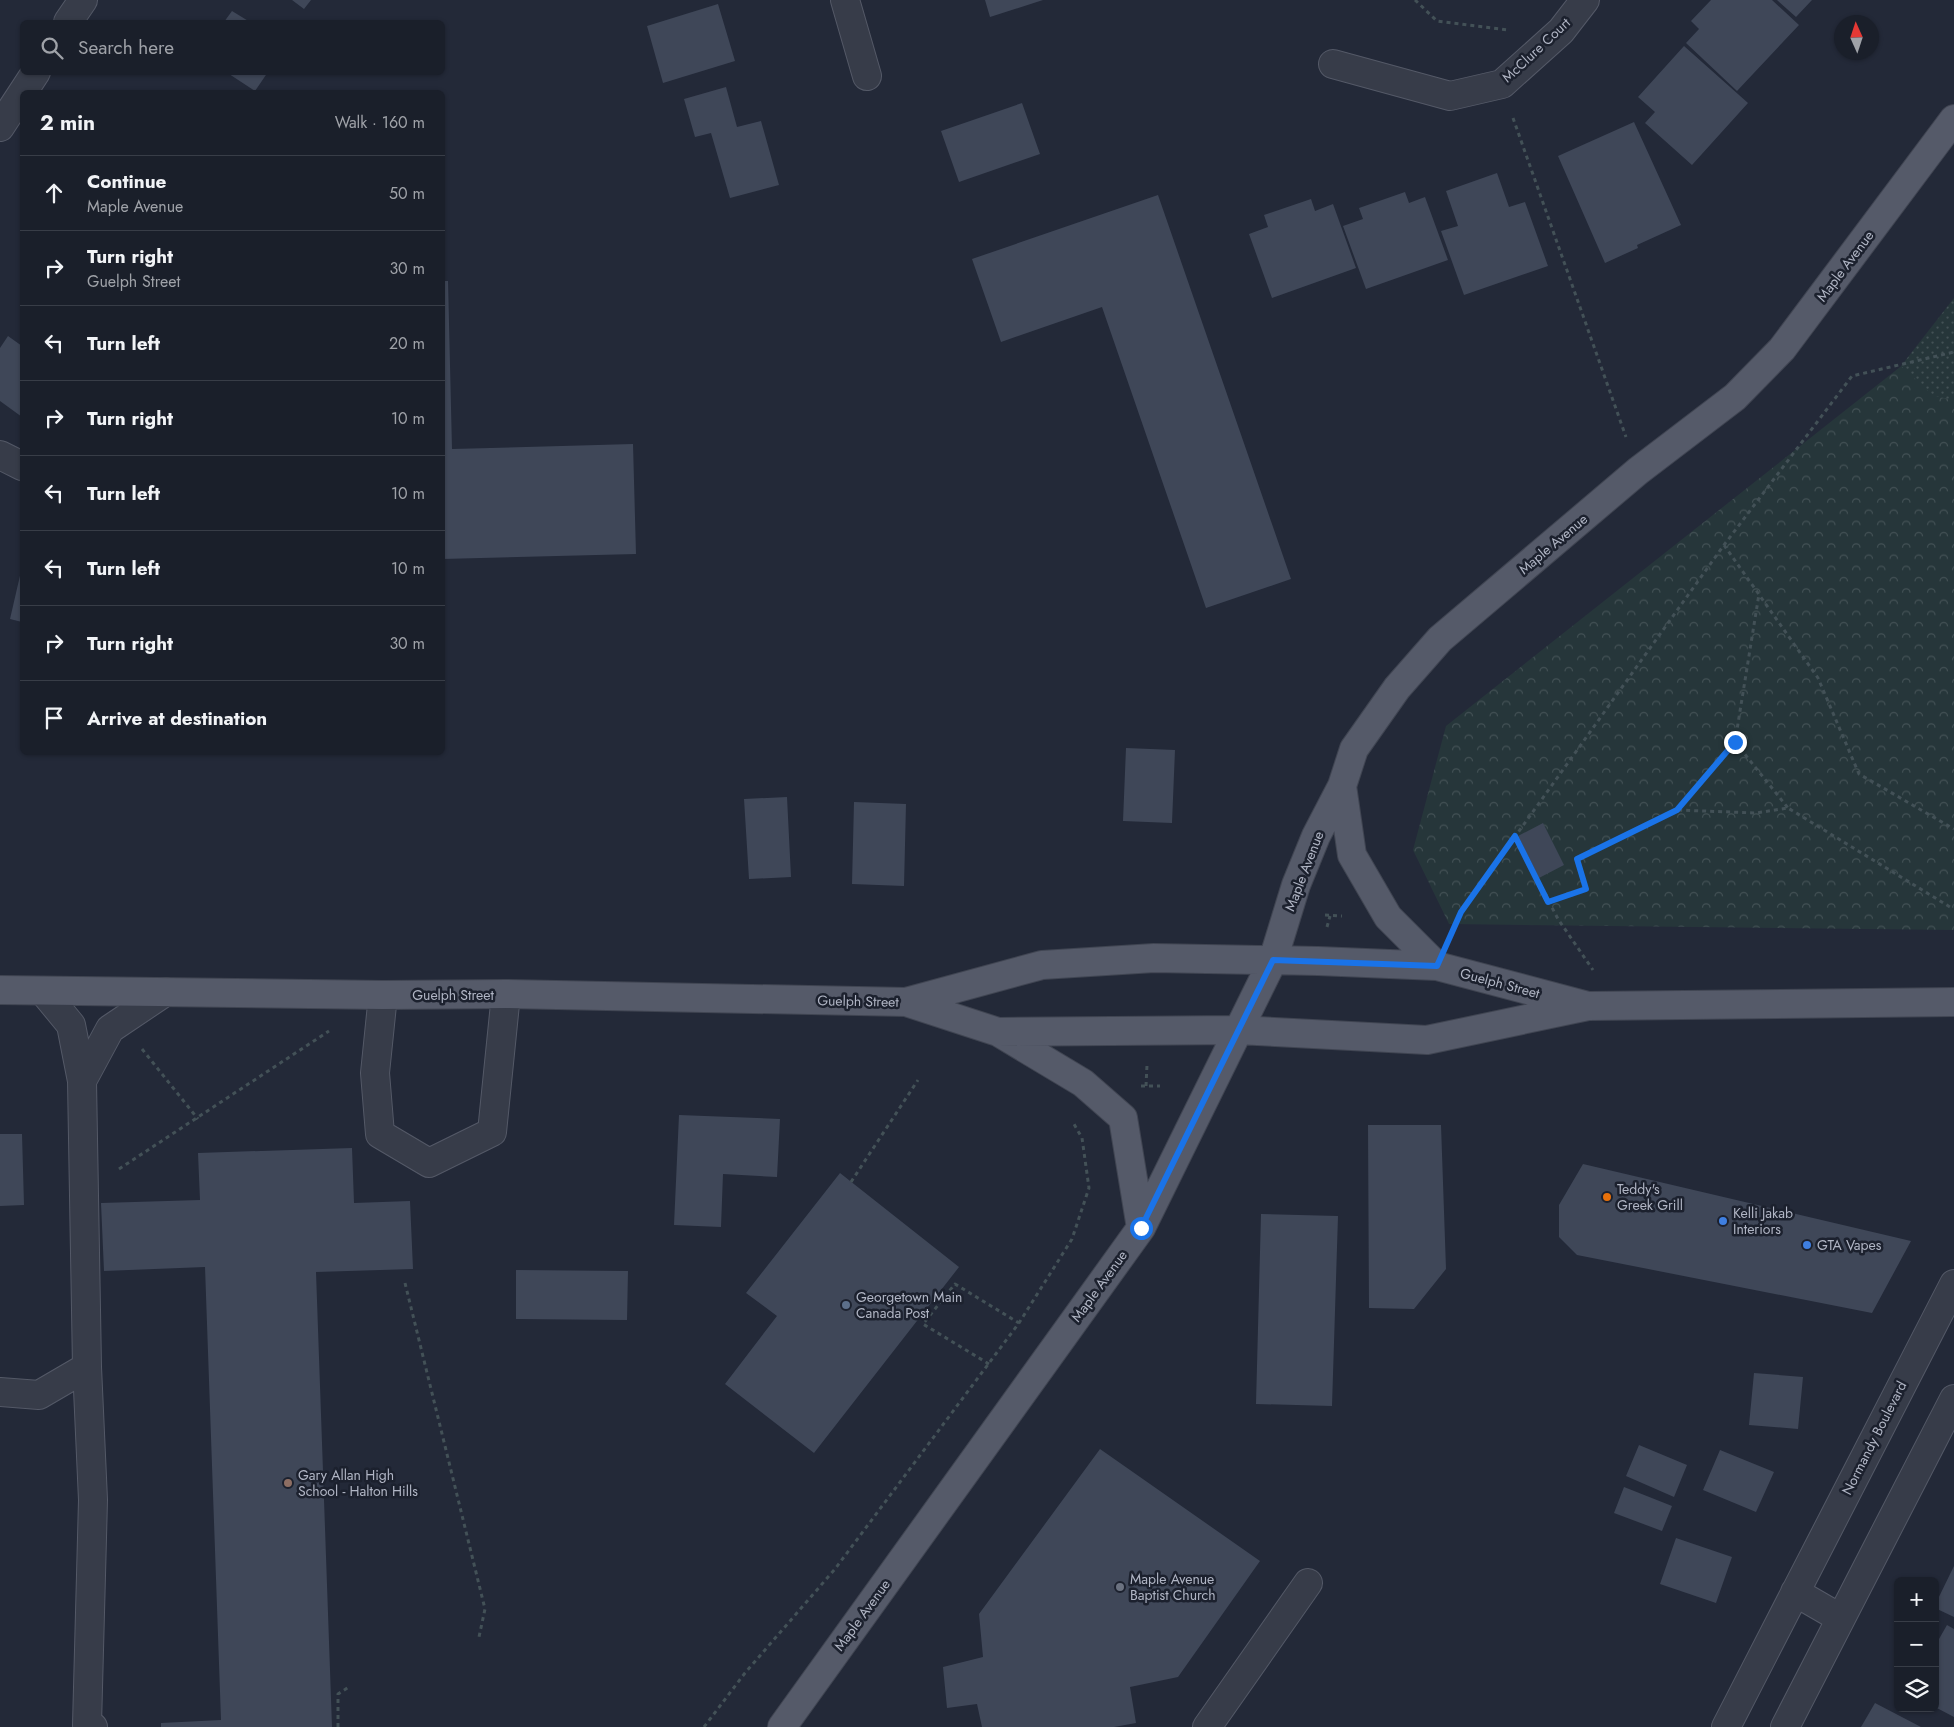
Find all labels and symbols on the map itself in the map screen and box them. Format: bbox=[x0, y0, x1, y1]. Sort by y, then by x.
street label: McClure Court bbox=[1497, 13, 1575, 87]
north arrow bbox=[1834, 15, 1879, 60]
street label: Maple Avenue bbox=[1812, 226, 1878, 306]
street label: Maple Avenue bbox=[1514, 509, 1592, 579]
route end bbox=[1724, 731, 1747, 754]
street label: Maple Avenue bbox=[1280, 828, 1328, 914]
street label: Guelph Street bbox=[1458, 963, 1543, 1003]
street label: Guelph Street bbox=[412, 985, 494, 1005]
street label: Guelph Street bbox=[817, 990, 900, 1012]
place label: Teddy's Greek Grill bbox=[1617, 1179, 1683, 1215]
marker: Teddy's Greek Grill bbox=[1601, 1191, 1613, 1203]
place label: Kelli Jakab Interiors bbox=[1733, 1203, 1793, 1239]
marker: Kelli Jakab Interiors bbox=[1717, 1215, 1729, 1227]
route start bbox=[1130, 1217, 1153, 1240]
place label: GTA Vapes bbox=[1817, 1235, 1882, 1255]
marker: GTA Vapes bbox=[1801, 1239, 1813, 1251]
street label: Maple Avenue bbox=[1066, 1246, 1132, 1326]
place label: Georgetown Main Canada Post bbox=[856, 1287, 962, 1323]
marker: Georgetown Main Canada Post bbox=[840, 1299, 852, 1311]
street label: Normandy Boulevard bbox=[1837, 1378, 1911, 1498]
place label: Gary Allan High School - Halton Hills bbox=[298, 1465, 418, 1501]
marker: Gary Allan High School - Halton Hills bbox=[282, 1477, 294, 1489]
place label: Maple Avenue Baptist Church bbox=[1130, 1569, 1216, 1605]
street label: Maple Avenue bbox=[829, 1575, 895, 1655]
marker: Maple Avenue Baptist Church bbox=[1114, 1581, 1126, 1593]

